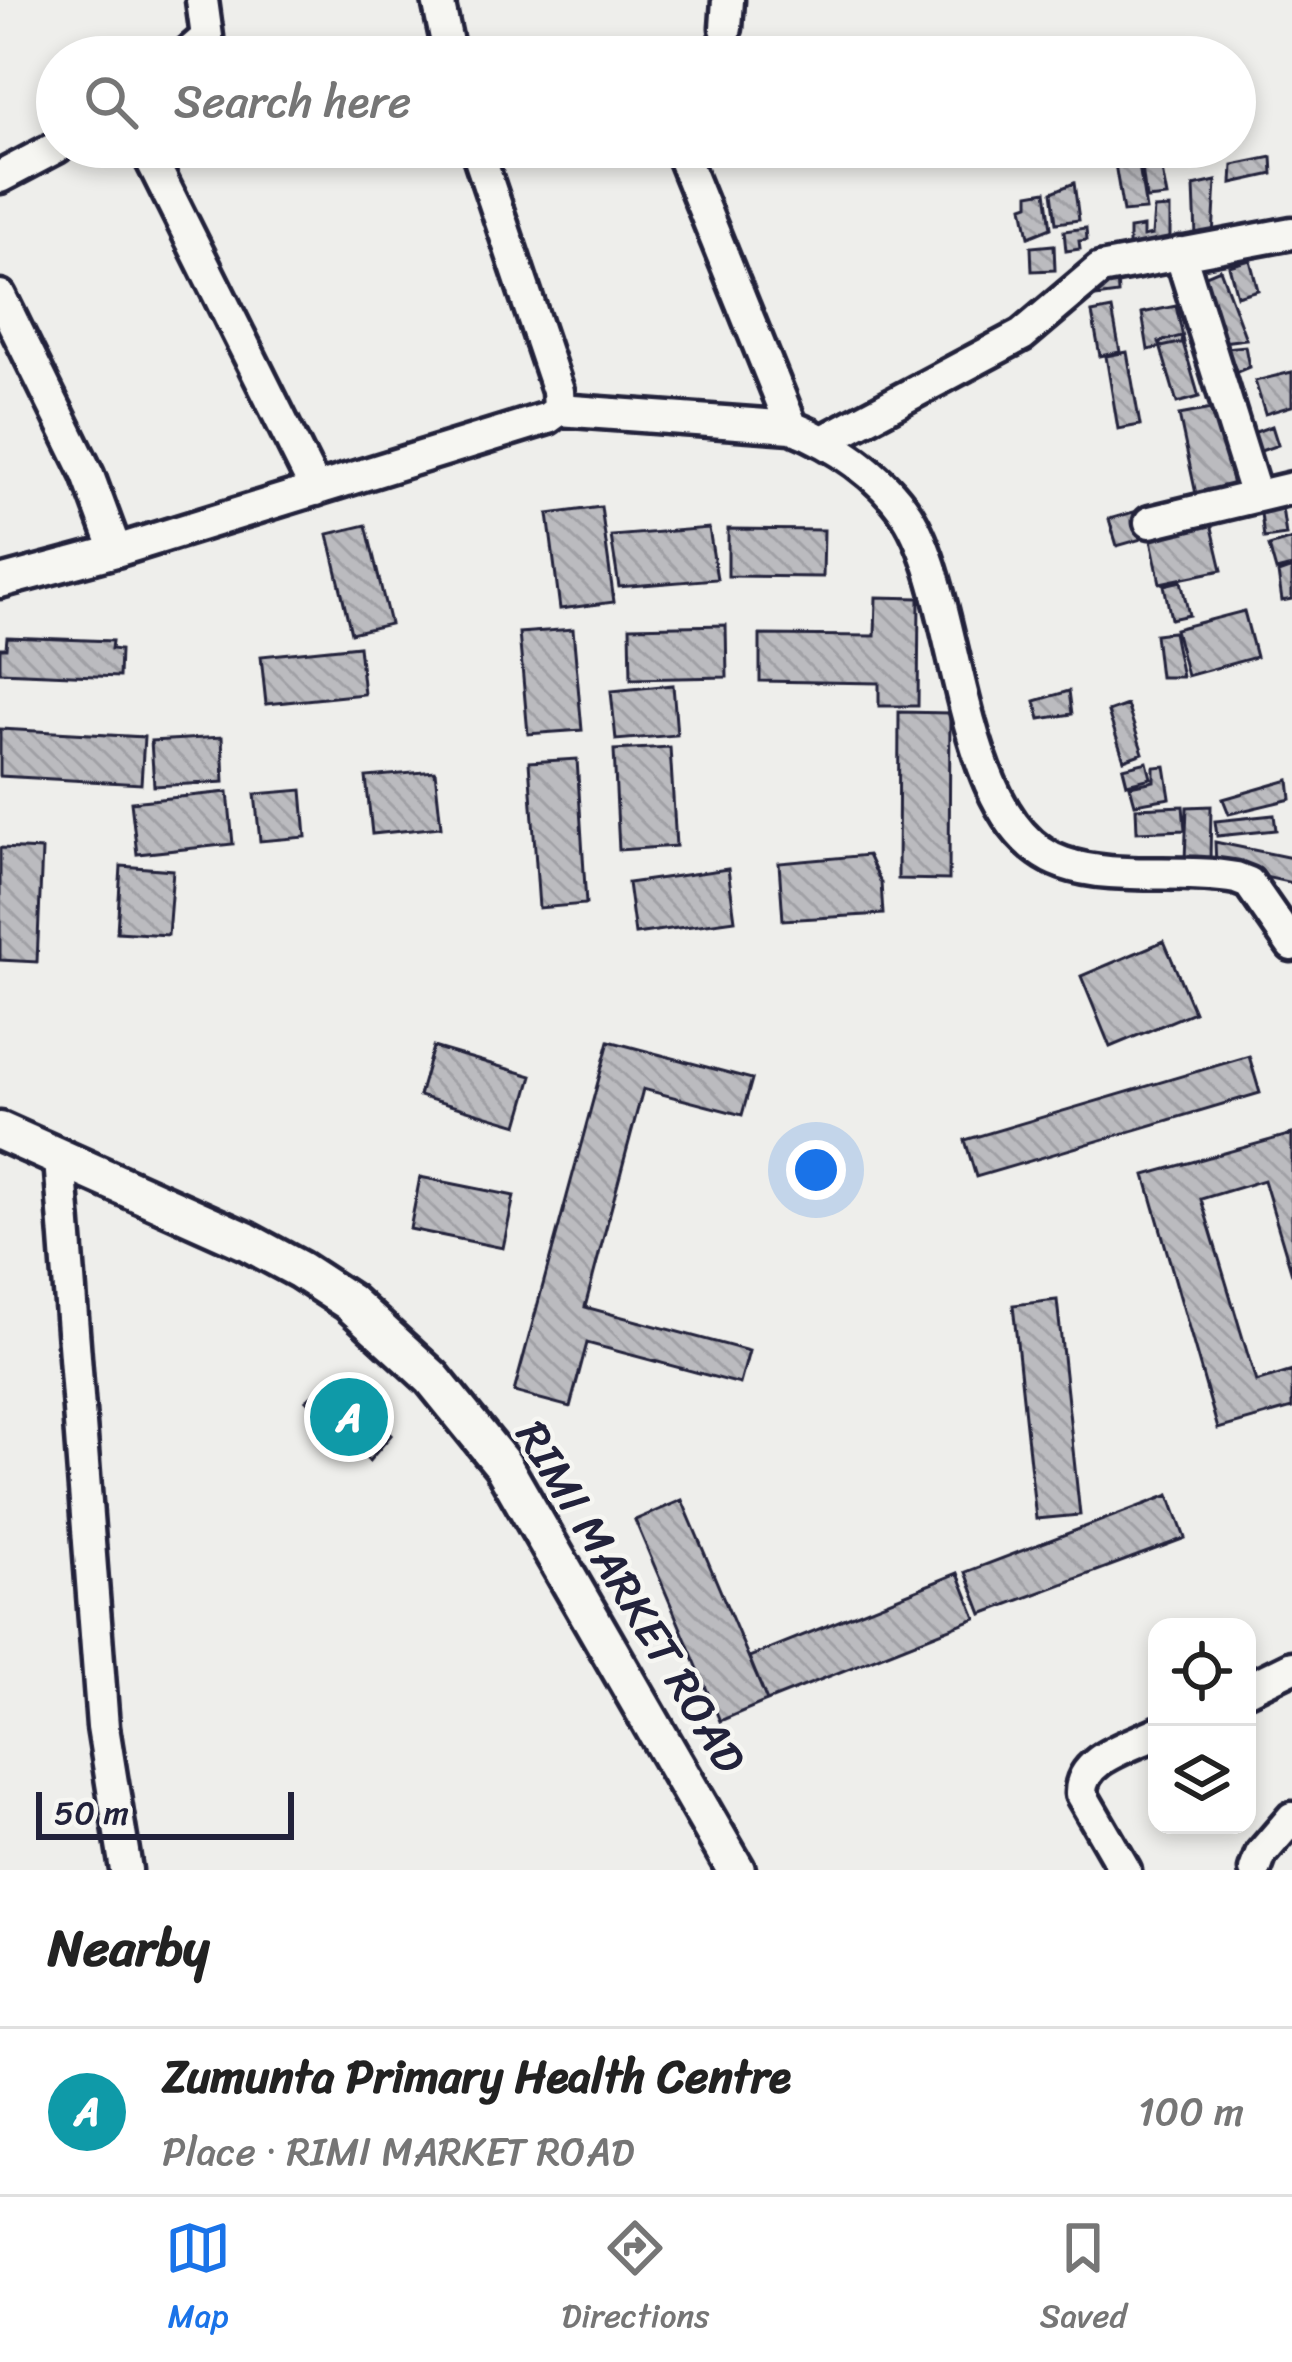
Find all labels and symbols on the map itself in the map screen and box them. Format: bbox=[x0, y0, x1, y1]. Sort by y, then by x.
your location bbox=[786, 1140, 846, 1200]
pin: A bbox=[310, 1372, 388, 1462]
street label: RIMI MARKET ROAD bbox=[493, 1404, 769, 1790]
scale bar bbox=[36, 1786, 294, 1839]

